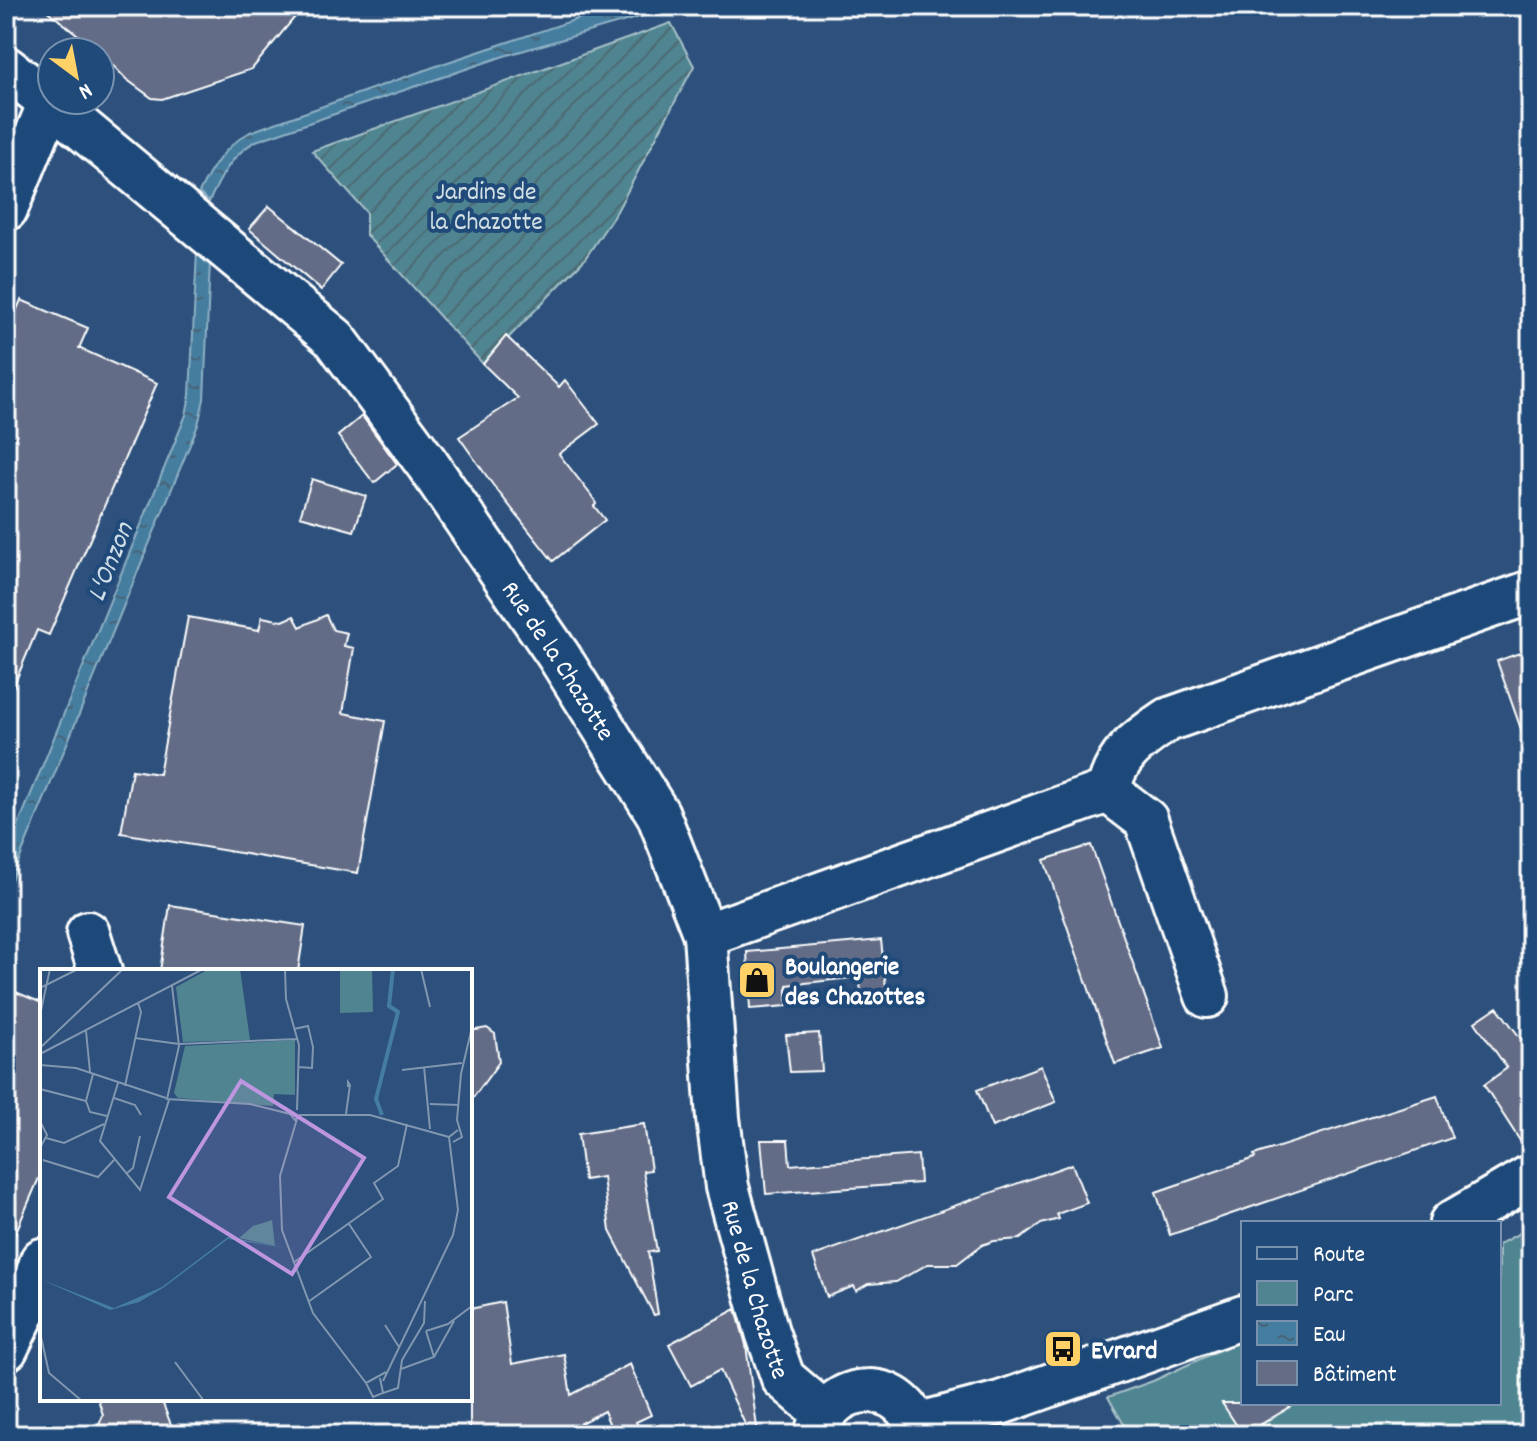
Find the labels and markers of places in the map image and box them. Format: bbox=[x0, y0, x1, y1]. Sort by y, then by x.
place label: Boulangerie des Chazottes bbox=[785, 950, 926, 1017]
shop icon: Boulangerie des Chazottes bbox=[736, 959, 778, 1001]
bus stop icon: Evrard bbox=[1042, 1328, 1084, 1370]
place label: Evrard bbox=[1091, 1334, 1157, 1371]

